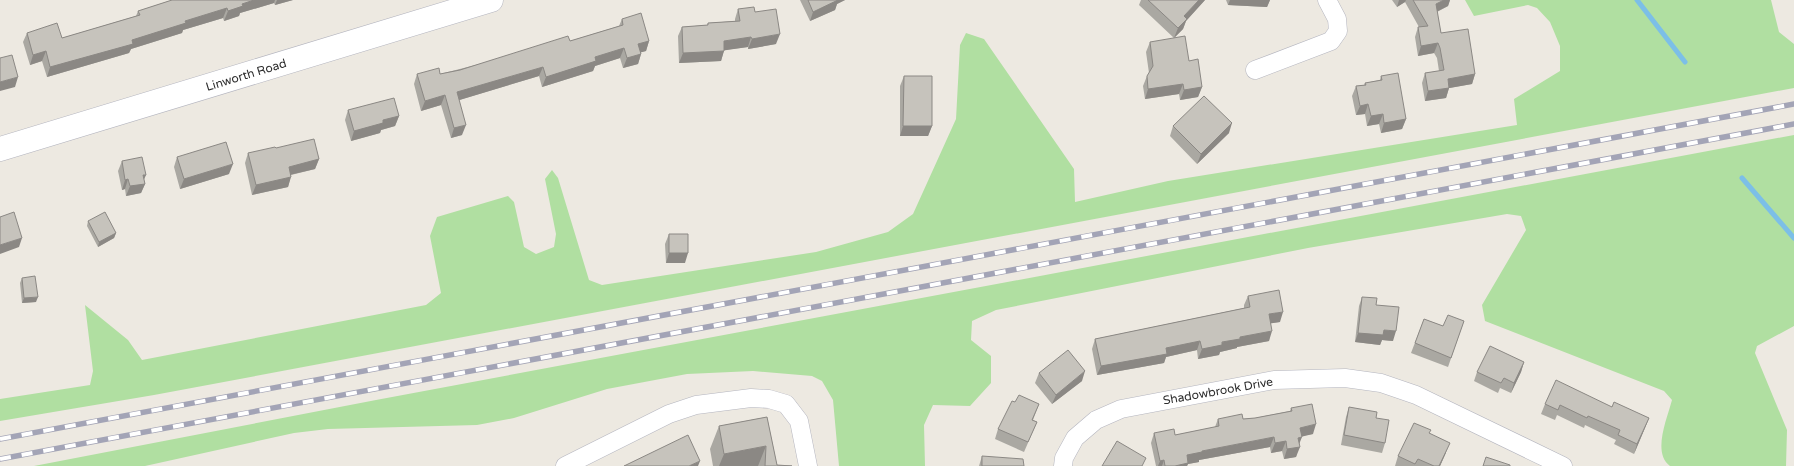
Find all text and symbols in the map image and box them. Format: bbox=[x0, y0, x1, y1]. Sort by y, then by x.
street label: Linworth Road bbox=[204, 56, 288, 94]
street label: Shadowbrook Drive bbox=[1162, 374, 1274, 408]

